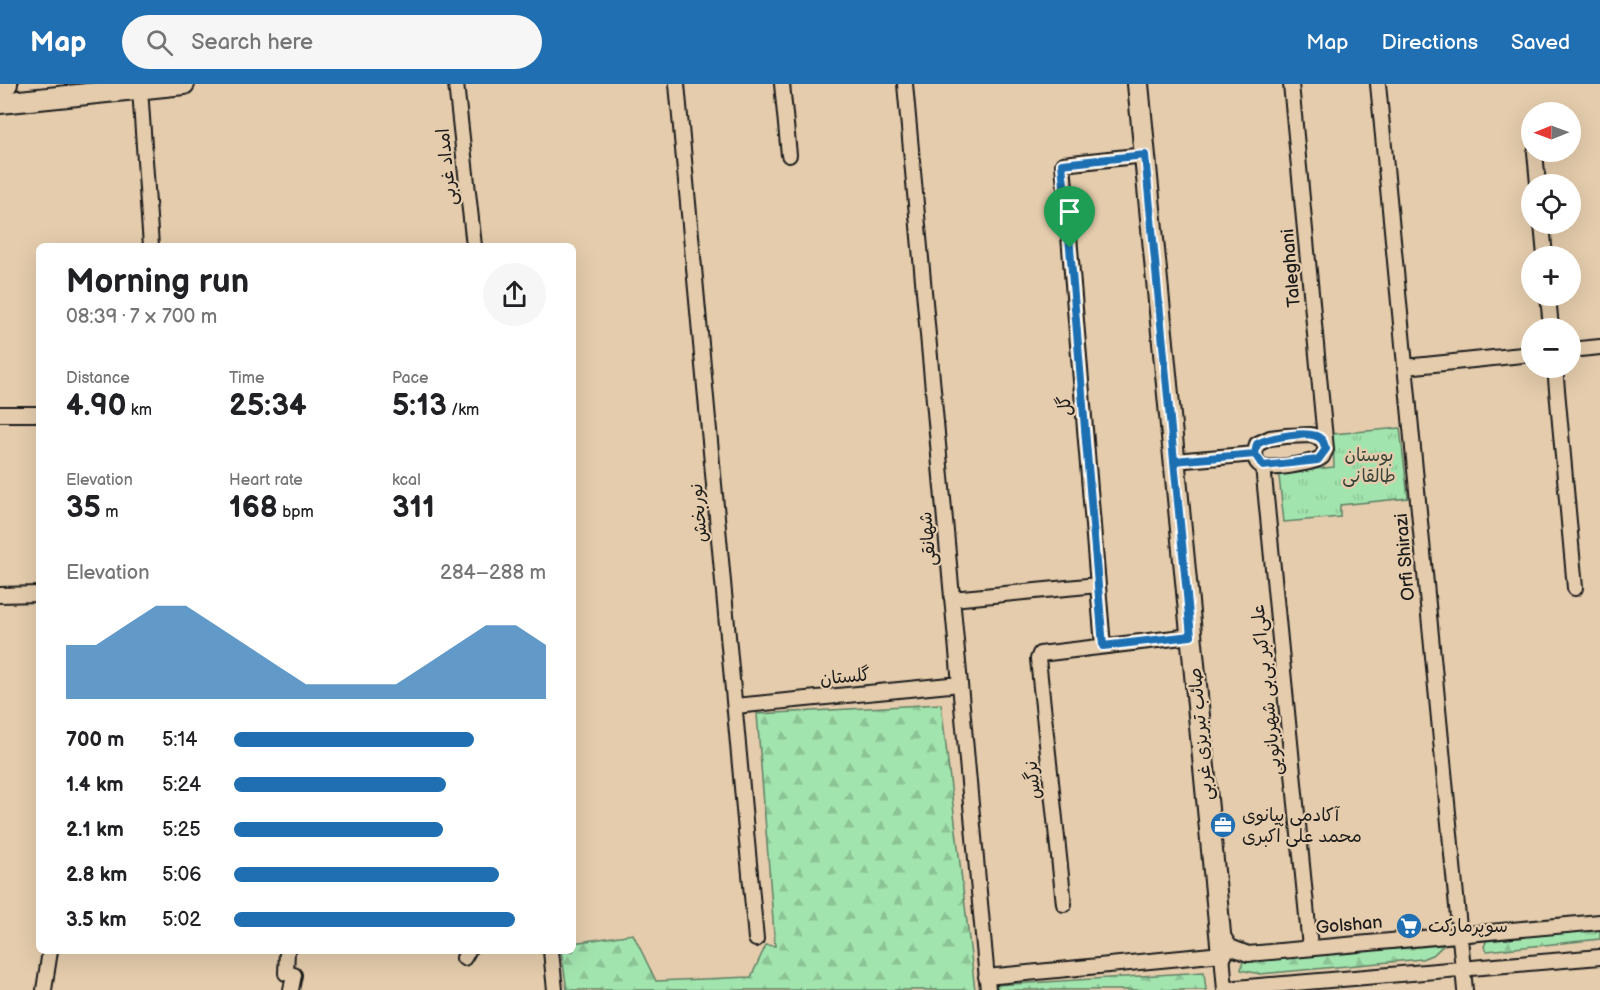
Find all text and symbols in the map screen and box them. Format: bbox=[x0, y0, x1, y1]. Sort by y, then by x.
search box bbox=[122, 15, 542, 69]
text: Map bbox=[30, 26, 86, 59]
icon: search bbox=[143, 26, 176, 59]
text: Search here bbox=[191, 29, 313, 56]
text: Map bbox=[1306, 30, 1349, 55]
text: Directions bbox=[1382, 30, 1478, 55]
text: Saved bbox=[1511, 30, 1570, 55]
north arrow bbox=[1521, 102, 1581, 162]
map controls bbox=[1521, 102, 1581, 378]
street label: امداد غربی bbox=[433, 127, 461, 207]
button: locate bbox=[1521, 174, 1581, 234]
pin bbox=[1044, 186, 1095, 248]
icon: arrive bbox=[1053, 195, 1086, 228]
street label: Taleghani bbox=[1277, 228, 1305, 308]
button: + bbox=[1521, 246, 1581, 306]
text: Morning run bbox=[66, 262, 249, 302]
button: share bbox=[483, 263, 546, 326]
text: 08:39 · 7 × 700 m bbox=[66, 305, 217, 329]
button: − bbox=[1521, 318, 1581, 378]
text: Distance bbox=[66, 369, 130, 388]
text: Time bbox=[229, 369, 264, 388]
text: Pace bbox=[392, 369, 428, 388]
text: 4.90 bbox=[66, 388, 127, 424]
text: 25:34 bbox=[229, 388, 307, 424]
text: 5:13 bbox=[392, 388, 447, 424]
street label: گل bbox=[1054, 394, 1076, 417]
text: km bbox=[127, 401, 152, 420]
text: /km bbox=[447, 401, 479, 420]
park label: بوستان طالقانی bbox=[1342, 445, 1396, 487]
text: Elevation bbox=[66, 471, 133, 490]
text: Heart rate bbox=[229, 471, 303, 490]
text: kcal bbox=[392, 471, 421, 490]
street label: نوربخش bbox=[686, 483, 712, 543]
text: 35 bbox=[66, 490, 101, 526]
text: 168 bbox=[229, 490, 278, 526]
text: 311 bbox=[392, 490, 435, 526]
text: m bbox=[101, 503, 118, 522]
text: bpm bbox=[278, 503, 314, 522]
street label: شهانقی bbox=[915, 511, 941, 567]
street label: Orfi Shirazi bbox=[1391, 512, 1419, 602]
text: Elevation bbox=[66, 561, 149, 585]
text: 284–288 m bbox=[440, 561, 546, 585]
street label: علی‌اکبر بی‌بی شهربانویی bbox=[1248, 603, 1286, 777]
street label: گلستان bbox=[819, 664, 871, 690]
street label: صائب تبریزی غربی bbox=[1185, 667, 1217, 801]
text: 700 m bbox=[66, 728, 124, 752]
text: 5:14 bbox=[162, 728, 197, 752]
street label: نرگس bbox=[1021, 760, 1045, 800]
text: 1.4 km bbox=[66, 773, 124, 797]
text: 5:24 bbox=[162, 773, 201, 797]
place label: آکادمی پیانوی محمد علی‌ اکبری bbox=[1242, 805, 1362, 847]
office icon: آکادمی پیانوی محمد علی‌ اکبری bbox=[1208, 810, 1238, 840]
text: 2.1 km bbox=[66, 818, 124, 842]
text: 5:25 bbox=[162, 818, 201, 842]
text: 2.8 km bbox=[66, 863, 127, 887]
text: 5:06 bbox=[162, 863, 201, 887]
text: 3.5 km bbox=[66, 908, 127, 932]
text: 5:02 bbox=[162, 908, 201, 932]
supermarket icon: سوپرمارکت bbox=[1394, 911, 1424, 941]
street label: Golshan bbox=[1315, 912, 1383, 938]
place label: سوپرمارکت bbox=[1428, 916, 1508, 938]

